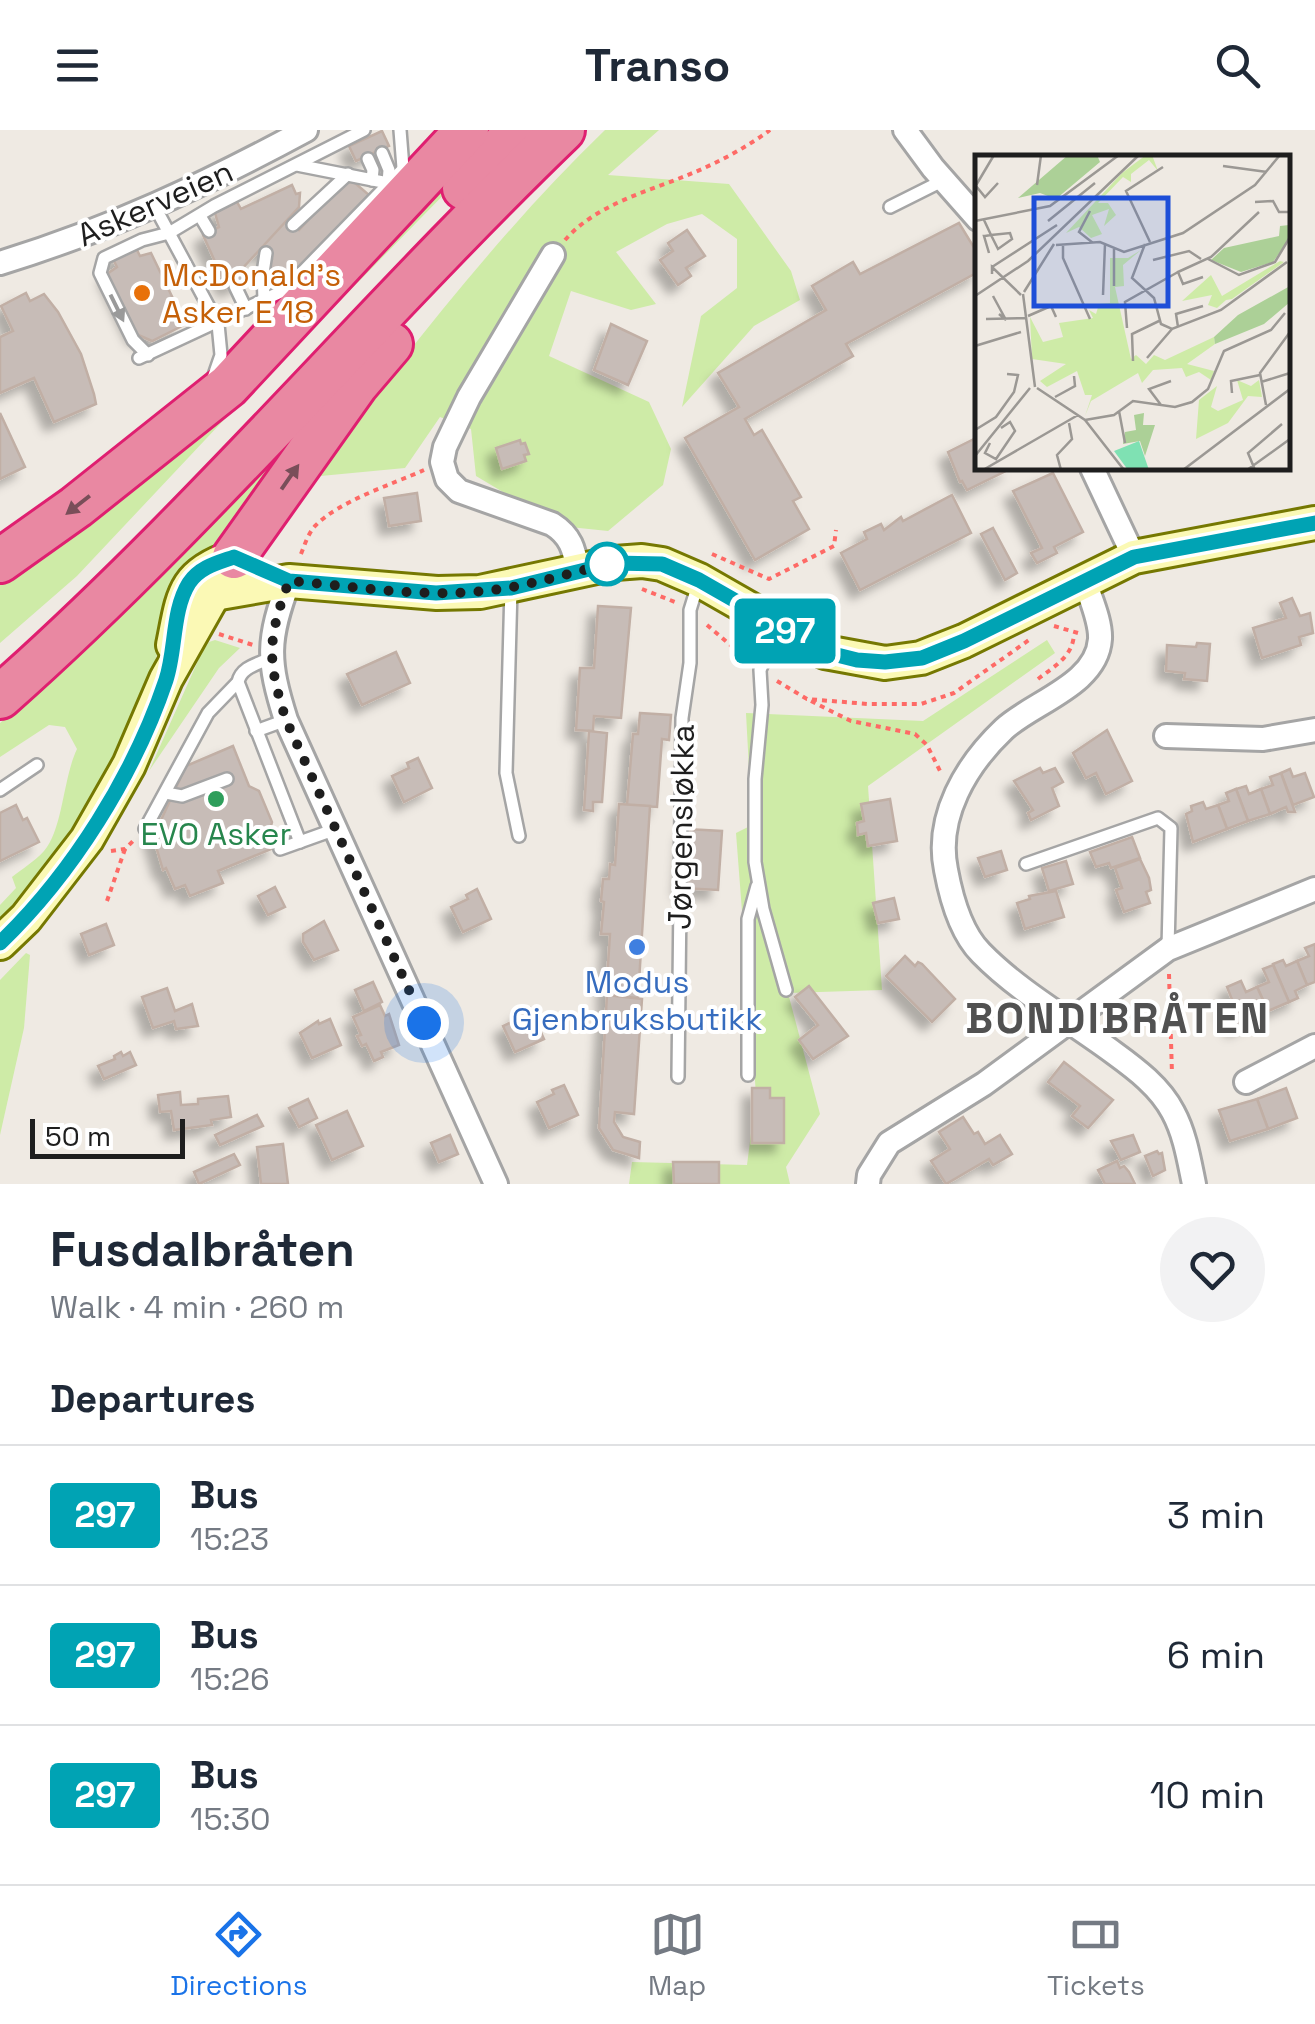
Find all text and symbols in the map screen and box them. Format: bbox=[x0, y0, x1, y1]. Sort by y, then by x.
text: Transo bbox=[585, 37, 730, 94]
icon: menu bbox=[50, 38, 105, 93]
icon: search bbox=[1210, 38, 1265, 93]
street label: Askerveien bbox=[71, 151, 239, 255]
inset map bbox=[975, 155, 1290, 470]
place label: McDonald's Asker E 18 bbox=[162, 255, 341, 332]
marker: McDonald's Asker E 18 bbox=[131, 282, 153, 304]
one-way arrow bbox=[109, 294, 126, 323]
one-way arrow bbox=[280, 464, 299, 490]
one-way arrow bbox=[65, 494, 91, 514]
unlabelled marker bbox=[586, 543, 628, 585]
line badge: 297 bbox=[728, 598, 842, 664]
text: 297 bbox=[755, 609, 815, 653]
street label: Jørgensløkka bbox=[659, 724, 703, 930]
marker: EVO Asker bbox=[205, 788, 227, 810]
place label: EVO Asker bbox=[141, 814, 291, 854]
marker: Modus Gjenbruksbutikk bbox=[626, 936, 648, 958]
place label: Modus Gjenbruksbutikk bbox=[512, 962, 762, 1039]
district label: BONDIBRÅTEN bbox=[965, 992, 1271, 1045]
your location bbox=[399, 998, 449, 1048]
scale bar bbox=[30, 1114, 185, 1158]
text: 50 m bbox=[45, 1118, 111, 1154]
button: heart bbox=[1160, 1217, 1265, 1322]
text: Fusdalbråten bbox=[50, 1219, 355, 1280]
text: Walk · 4 min · 260 m bbox=[50, 1287, 344, 1327]
text: Departures bbox=[50, 1375, 255, 1423]
text: Bus bbox=[190, 1471, 259, 1519]
text: 3 min bbox=[1167, 1491, 1265, 1539]
text: 297 bbox=[75, 1493, 135, 1537]
text: 15:23 bbox=[190, 1519, 269, 1559]
text: Bus bbox=[190, 1611, 259, 1659]
text: 6 min bbox=[1167, 1631, 1265, 1679]
text: 297 bbox=[75, 1633, 135, 1677]
text: 15:26 bbox=[190, 1659, 270, 1699]
text: Bus bbox=[190, 1751, 259, 1799]
text: 10 min bbox=[1150, 1771, 1265, 1819]
text: 297 bbox=[75, 1773, 135, 1817]
text: 15:30 bbox=[190, 1799, 270, 1839]
tab: Directions bbox=[170, 1907, 307, 2003]
tab: Map bbox=[648, 1907, 706, 2003]
tab: Tickets bbox=[1047, 1907, 1145, 2003]

